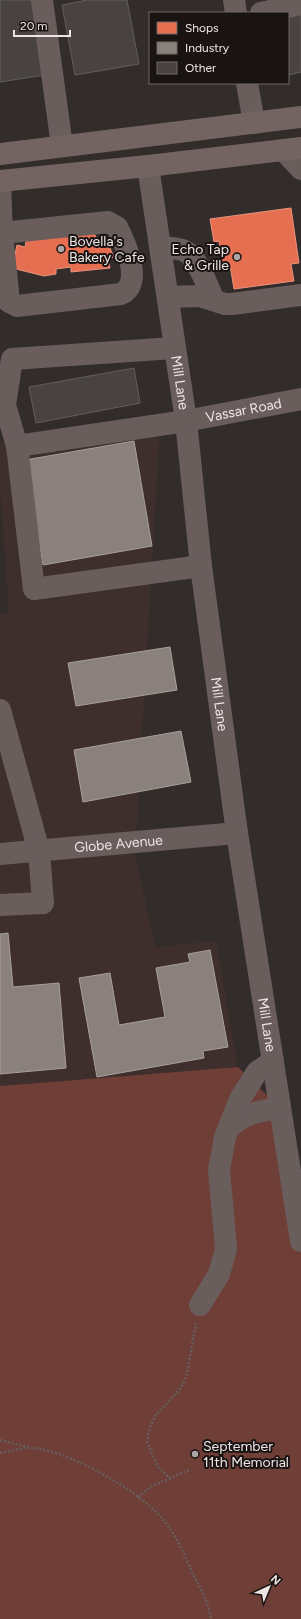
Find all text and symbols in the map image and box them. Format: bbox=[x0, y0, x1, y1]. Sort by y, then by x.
scale bar bbox=[14, 12, 70, 38]
legend bbox=[149, 12, 289, 84]
text: 20 m bbox=[20, 19, 48, 33]
text: Shops bbox=[185, 21, 219, 35]
text: Industry bbox=[185, 41, 230, 55]
text: Other bbox=[185, 61, 216, 75]
place label: Bovella's Bakery Cafe bbox=[69, 233, 145, 266]
place label: Echo Tap & Grille bbox=[171, 241, 229, 274]
marker: Bovella's Bakery Cafe bbox=[56, 244, 66, 254]
marker: Echo Tap & Grille bbox=[232, 252, 242, 262]
street label: Mill Lane bbox=[167, 354, 192, 411]
street label: Vassar Road bbox=[204, 395, 283, 426]
street label: Mill Lane bbox=[207, 676, 231, 733]
street label: Globe Avenue bbox=[74, 832, 164, 856]
street label: Mill Lane bbox=[254, 996, 279, 1053]
place label: September 11th Memorial bbox=[203, 1438, 289, 1471]
marker: September 11th Memorial bbox=[190, 1449, 200, 1459]
north arrow bbox=[249, 1567, 289, 1607]
text: N bbox=[268, 1573, 283, 1588]

